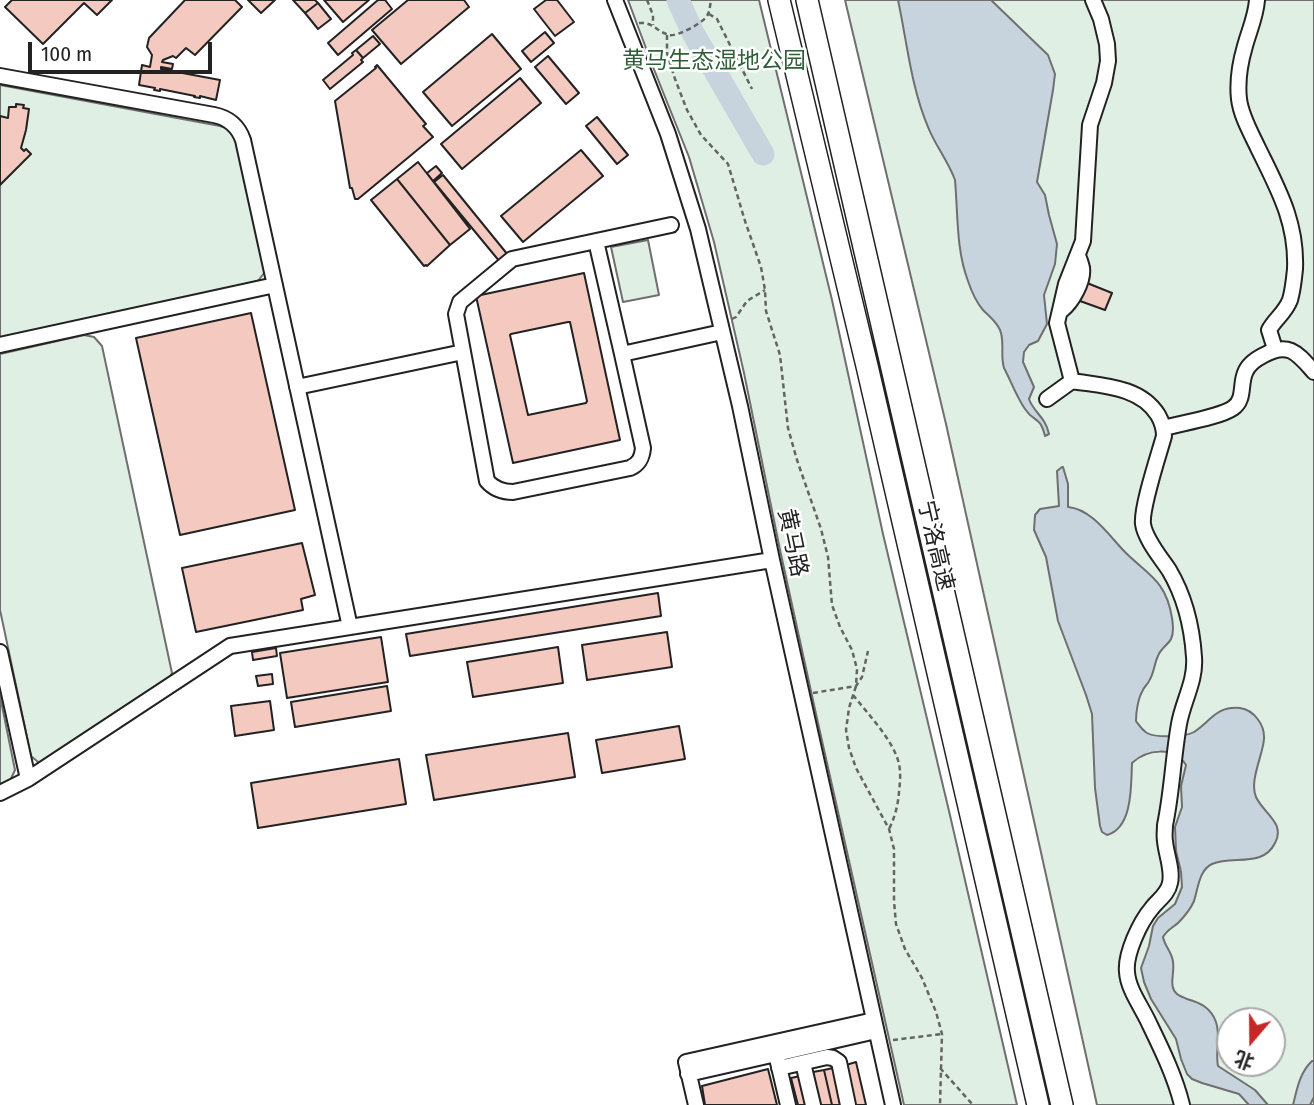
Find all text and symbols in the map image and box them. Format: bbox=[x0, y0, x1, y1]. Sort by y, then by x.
scale bar bbox=[32, 28, 215, 72]
text: 100 m bbox=[41, 41, 92, 67]
park label: 黄马生态湿地公园 bbox=[622, 48, 806, 76]
street label: 宁洛高速 bbox=[911, 498, 959, 594]
street label: 黄马路 bbox=[771, 506, 813, 580]
north arrow bbox=[1216, 1007, 1286, 1077]
text: 北 bbox=[1231, 1046, 1257, 1074]

